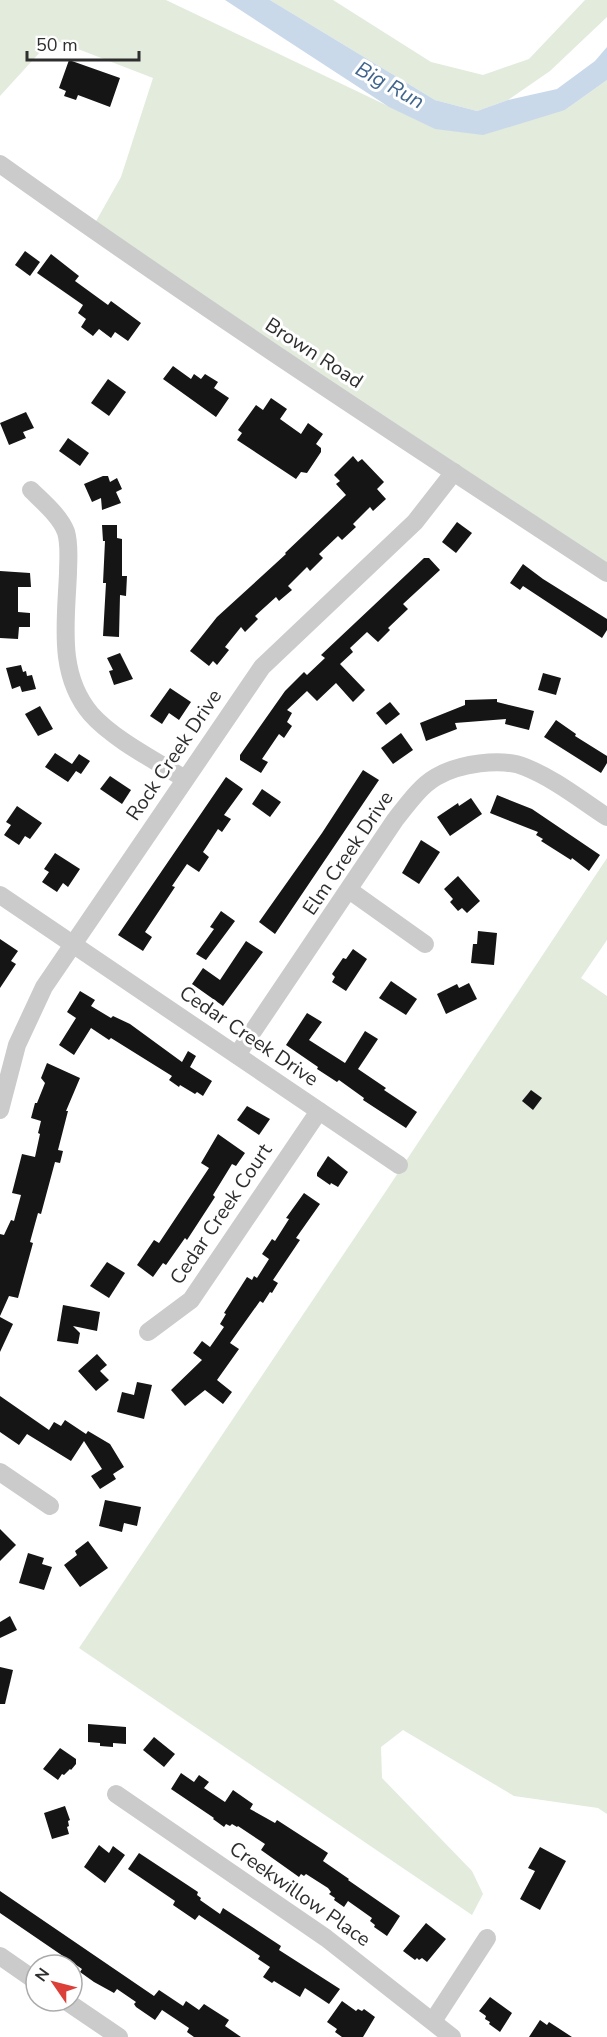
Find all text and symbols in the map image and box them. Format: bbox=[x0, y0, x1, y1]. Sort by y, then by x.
scale bar bbox=[27, 24, 140, 62]
text: 50 m bbox=[36, 33, 78, 57]
water label: Big Run bbox=[351, 55, 429, 115]
street label: Brown Road bbox=[260, 311, 368, 395]
street label: Rock Creek Drive bbox=[120, 684, 228, 826]
street label: Elm Creek Drive bbox=[296, 786, 400, 920]
street label: Cedar Creek Drive bbox=[174, 979, 324, 1093]
street label: Cedar Creek Court bbox=[164, 1137, 279, 1290]
street label: Creekwillow Place bbox=[224, 1835, 376, 1953]
north arrow bbox=[24, 1953, 84, 2013]
text: N bbox=[30, 1964, 55, 1986]

